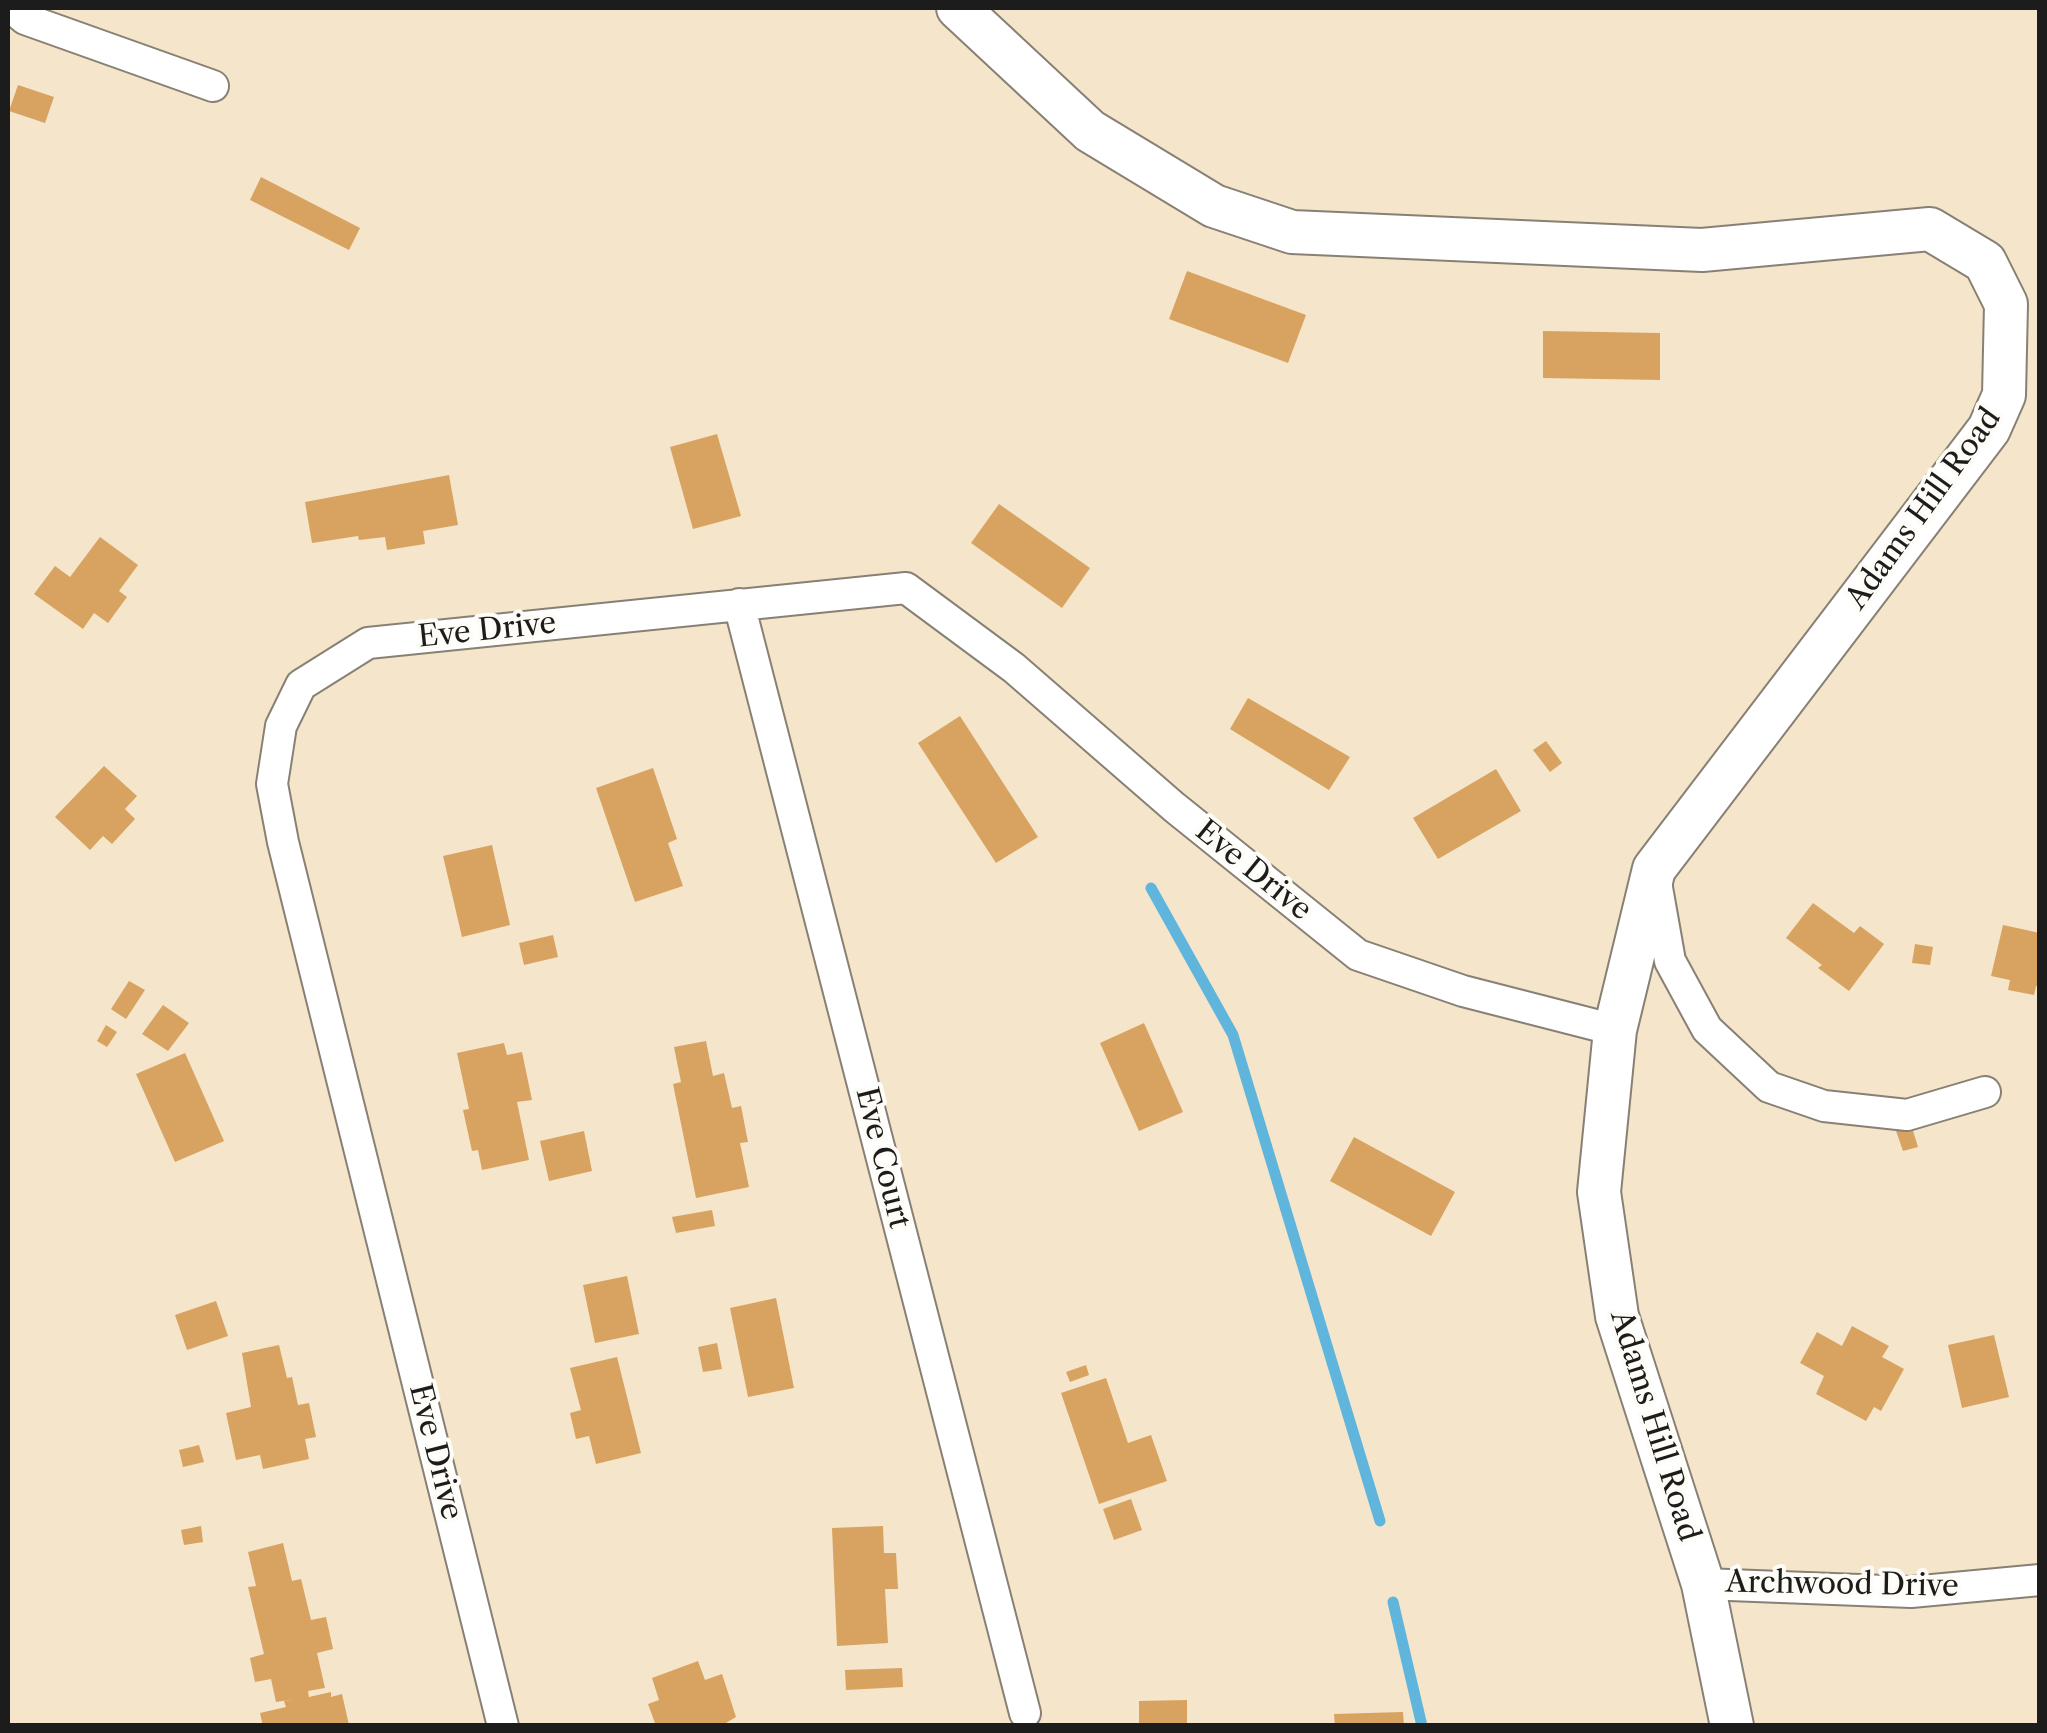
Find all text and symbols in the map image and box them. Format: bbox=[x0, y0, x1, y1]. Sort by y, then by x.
street label: Adams Hill Road bbox=[1839, 401, 2009, 617]
street label: Eve Drive bbox=[416, 606, 558, 656]
street label: Eve Drive bbox=[1188, 813, 1318, 929]
street label: Eve Court bbox=[847, 1084, 917, 1232]
street label: Adams Hill Road bbox=[1602, 1306, 1706, 1546]
street label: Eve Drive bbox=[401, 1380, 469, 1524]
street label: Archwood Drive bbox=[1725, 1565, 1959, 1605]

